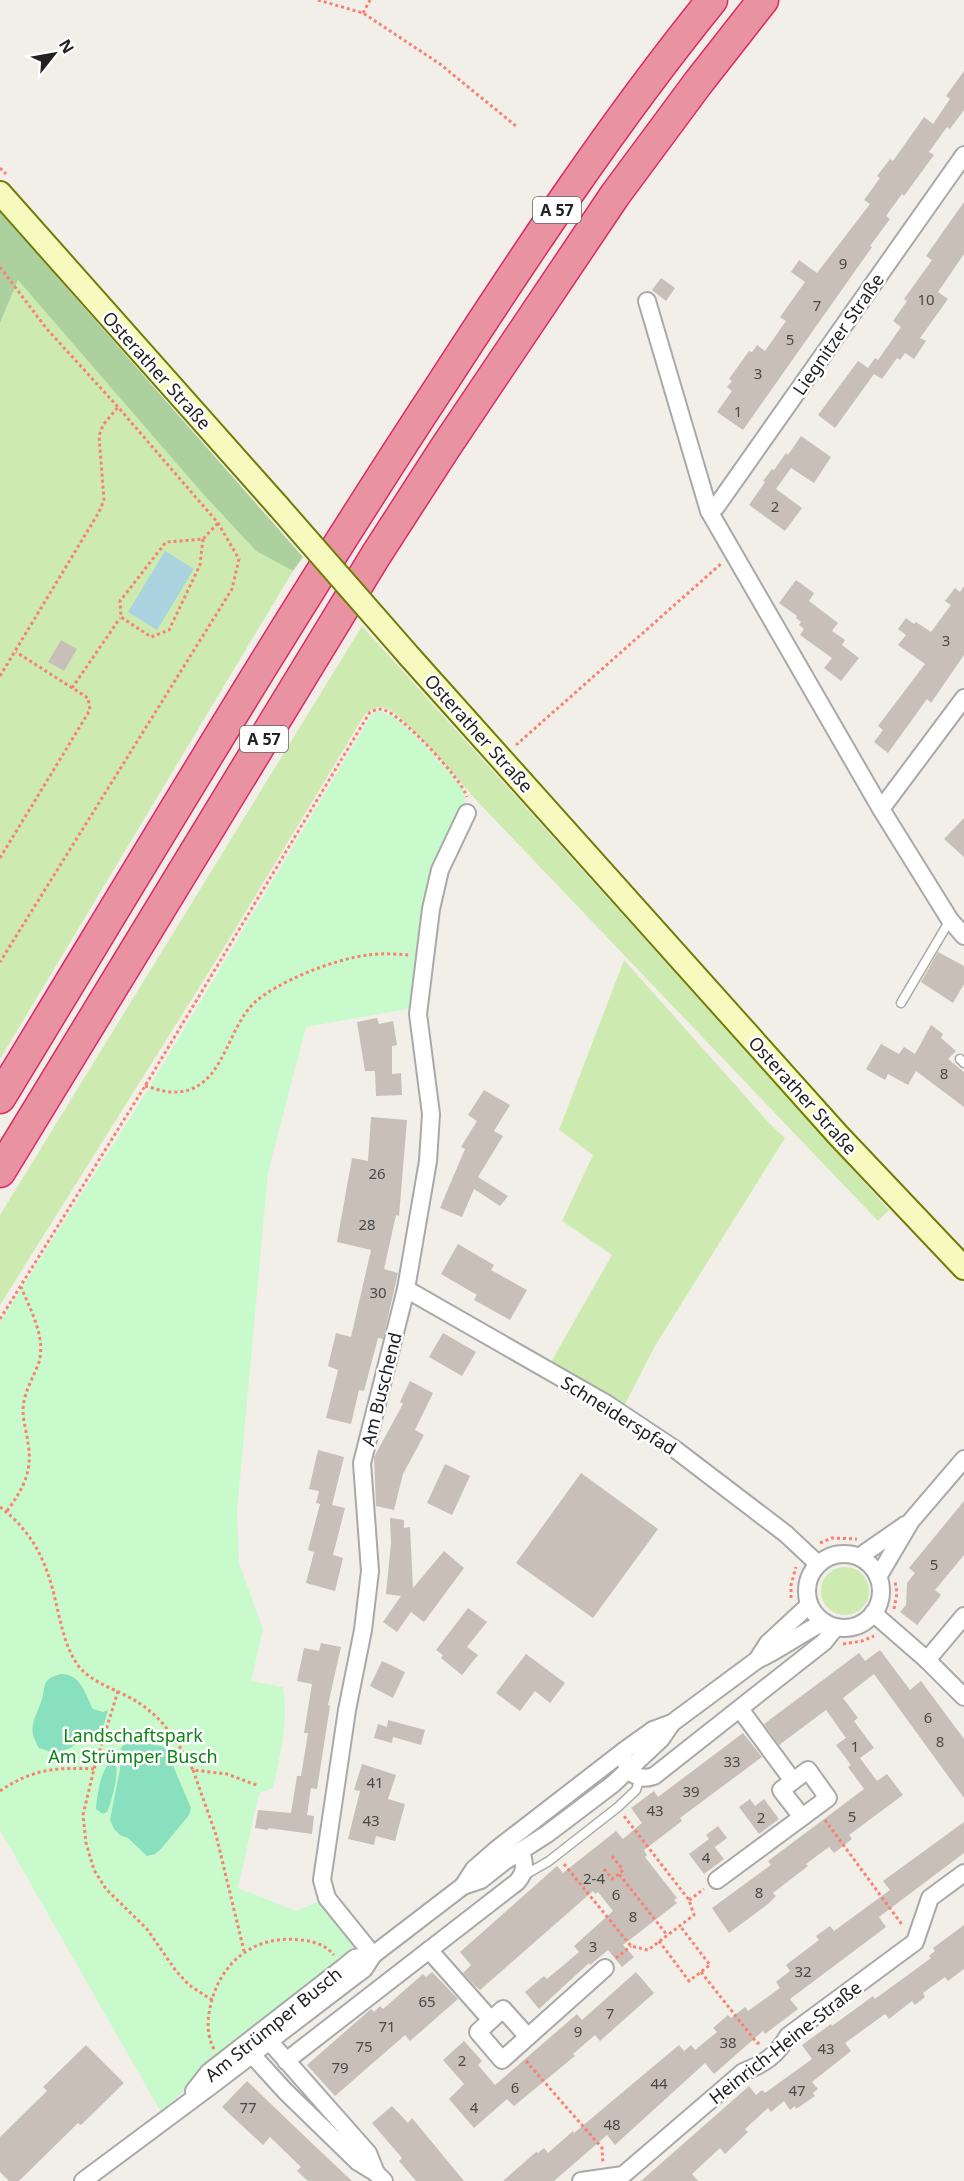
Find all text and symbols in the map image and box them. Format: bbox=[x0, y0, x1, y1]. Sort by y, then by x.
north arrow bbox=[24, 24, 84, 84]
text: N bbox=[54, 35, 80, 58]
road number: A 57 bbox=[533, 197, 581, 223]
house number: 9 bbox=[839, 253, 847, 273]
street label: Liegnitzer Straße bbox=[787, 268, 889, 400]
house number: 10 bbox=[917, 289, 935, 309]
house number: 7 bbox=[813, 295, 821, 315]
street label: Osterather Straße bbox=[97, 306, 217, 434]
house number: 5 bbox=[786, 329, 794, 349]
house number: 3 bbox=[754, 363, 762, 383]
house number: 1 bbox=[734, 401, 742, 421]
house number: 2 bbox=[771, 496, 779, 516]
house number: 3 bbox=[942, 630, 950, 650]
street label: Osterather Straße bbox=[419, 669, 539, 797]
road number: A 57 bbox=[240, 726, 288, 752]
street label: Osterather Straße bbox=[743, 1031, 863, 1159]
house number: 8 bbox=[940, 1063, 948, 1083]
house number: 26 bbox=[368, 1163, 386, 1183]
house number: 28 bbox=[358, 1214, 376, 1234]
house number: 30 bbox=[369, 1282, 387, 1302]
street label: Am Buschend bbox=[355, 1330, 407, 1448]
street label: Schneiderspfad bbox=[557, 1370, 681, 1460]
house number: 5 bbox=[930, 1554, 938, 1574]
house number: 6 bbox=[924, 1707, 932, 1727]
park label: Landschaftspark Am Strümper Busch bbox=[48, 1723, 218, 1768]
house number: 8 bbox=[936, 1731, 944, 1751]
house number: 1 bbox=[851, 1736, 859, 1756]
house number: 33 bbox=[723, 1751, 741, 1771]
house number: 41 bbox=[366, 1772, 384, 1792]
house number: 39 bbox=[682, 1781, 700, 1801]
house number: 43 bbox=[646, 1800, 664, 1820]
house number: 5 bbox=[848, 1806, 856, 1826]
house number: 2 bbox=[757, 1807, 765, 1827]
house number: 43 bbox=[362, 1810, 380, 1830]
house number: 4 bbox=[702, 1847, 711, 1867]
house number: 2-4 bbox=[583, 1868, 605, 1888]
house number: 8 bbox=[755, 1882, 763, 1902]
house number: 6 bbox=[612, 1884, 620, 1904]
house number: 8 bbox=[629, 1906, 637, 1926]
house number: 3 bbox=[589, 1936, 597, 1956]
street label: Am Strümper Busch bbox=[200, 1961, 346, 2087]
house number: 32 bbox=[794, 1961, 812, 1981]
street label: Heinrich-Heine-Straße bbox=[704, 1975, 866, 2109]
house number: 65 bbox=[418, 1991, 436, 2011]
house number: 7 bbox=[606, 2003, 614, 2023]
house number: 71 bbox=[378, 2016, 396, 2036]
house number: 9 bbox=[574, 2021, 582, 2041]
house number: 38 bbox=[719, 2032, 737, 2052]
house number: 75 bbox=[355, 2036, 373, 2056]
house number: 43 bbox=[817, 2038, 835, 2058]
house number: 2 bbox=[458, 2050, 466, 2070]
house number: 79 bbox=[331, 2057, 349, 2077]
house number: 44 bbox=[650, 2073, 668, 2093]
house number: 6 bbox=[511, 2077, 519, 2097]
house number: 47 bbox=[788, 2080, 806, 2100]
house number: 77 bbox=[239, 2097, 257, 2117]
house number: 4 bbox=[470, 2097, 479, 2117]
house number: 48 bbox=[603, 2114, 621, 2134]

